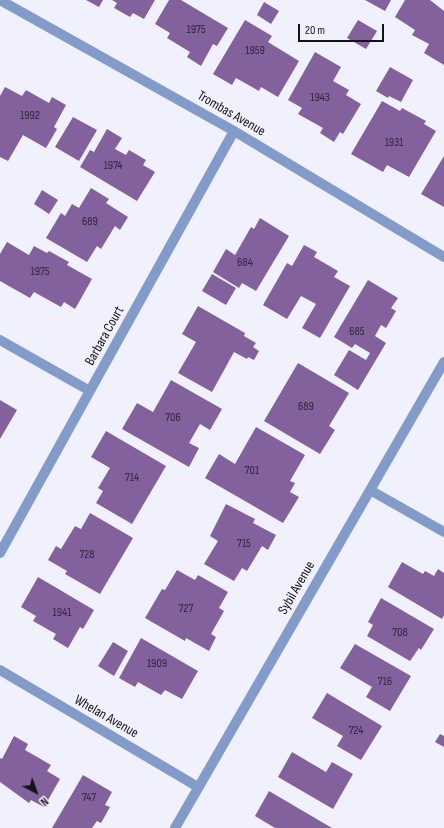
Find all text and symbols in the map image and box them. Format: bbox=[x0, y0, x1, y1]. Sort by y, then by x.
scale bar bbox=[300, 16, 386, 42]
house number: 1975 bbox=[186, 23, 206, 37]
text: 20 m bbox=[305, 23, 325, 38]
house number: 1959 bbox=[245, 44, 265, 58]
street label: Trombas Avenue bbox=[194, 88, 268, 140]
house number: 1943 bbox=[310, 91, 330, 105]
house number: 1992 bbox=[20, 109, 40, 123]
house number: 1931 bbox=[385, 136, 403, 150]
house number: 1974 bbox=[104, 159, 122, 173]
house number: 689 bbox=[82, 215, 98, 229]
house number: 684 bbox=[237, 256, 253, 270]
house number: 1975 bbox=[30, 265, 50, 279]
street label: Barbara Court bbox=[82, 303, 128, 369]
house number: 685 bbox=[349, 325, 365, 339]
house number: 689 bbox=[298, 400, 314, 414]
house number: 706 bbox=[165, 411, 181, 425]
house number: 701 bbox=[245, 464, 259, 478]
house number: 714 bbox=[125, 471, 139, 485]
house number: 715 bbox=[237, 537, 251, 551]
house number: 728 bbox=[80, 548, 94, 562]
street label: Sybil Avenue bbox=[275, 558, 319, 618]
house number: 727 bbox=[179, 602, 193, 616]
house number: 1941 bbox=[53, 606, 71, 620]
house number: 708 bbox=[392, 626, 408, 640]
house number: 1909 bbox=[147, 657, 167, 671]
house number: 716 bbox=[378, 675, 392, 689]
street label: Whelan Avenue bbox=[71, 692, 141, 742]
house number: 724 bbox=[349, 724, 363, 738]
north arrow bbox=[16, 772, 56, 812]
house number: 747 bbox=[82, 791, 96, 805]
text: N bbox=[38, 795, 51, 808]

